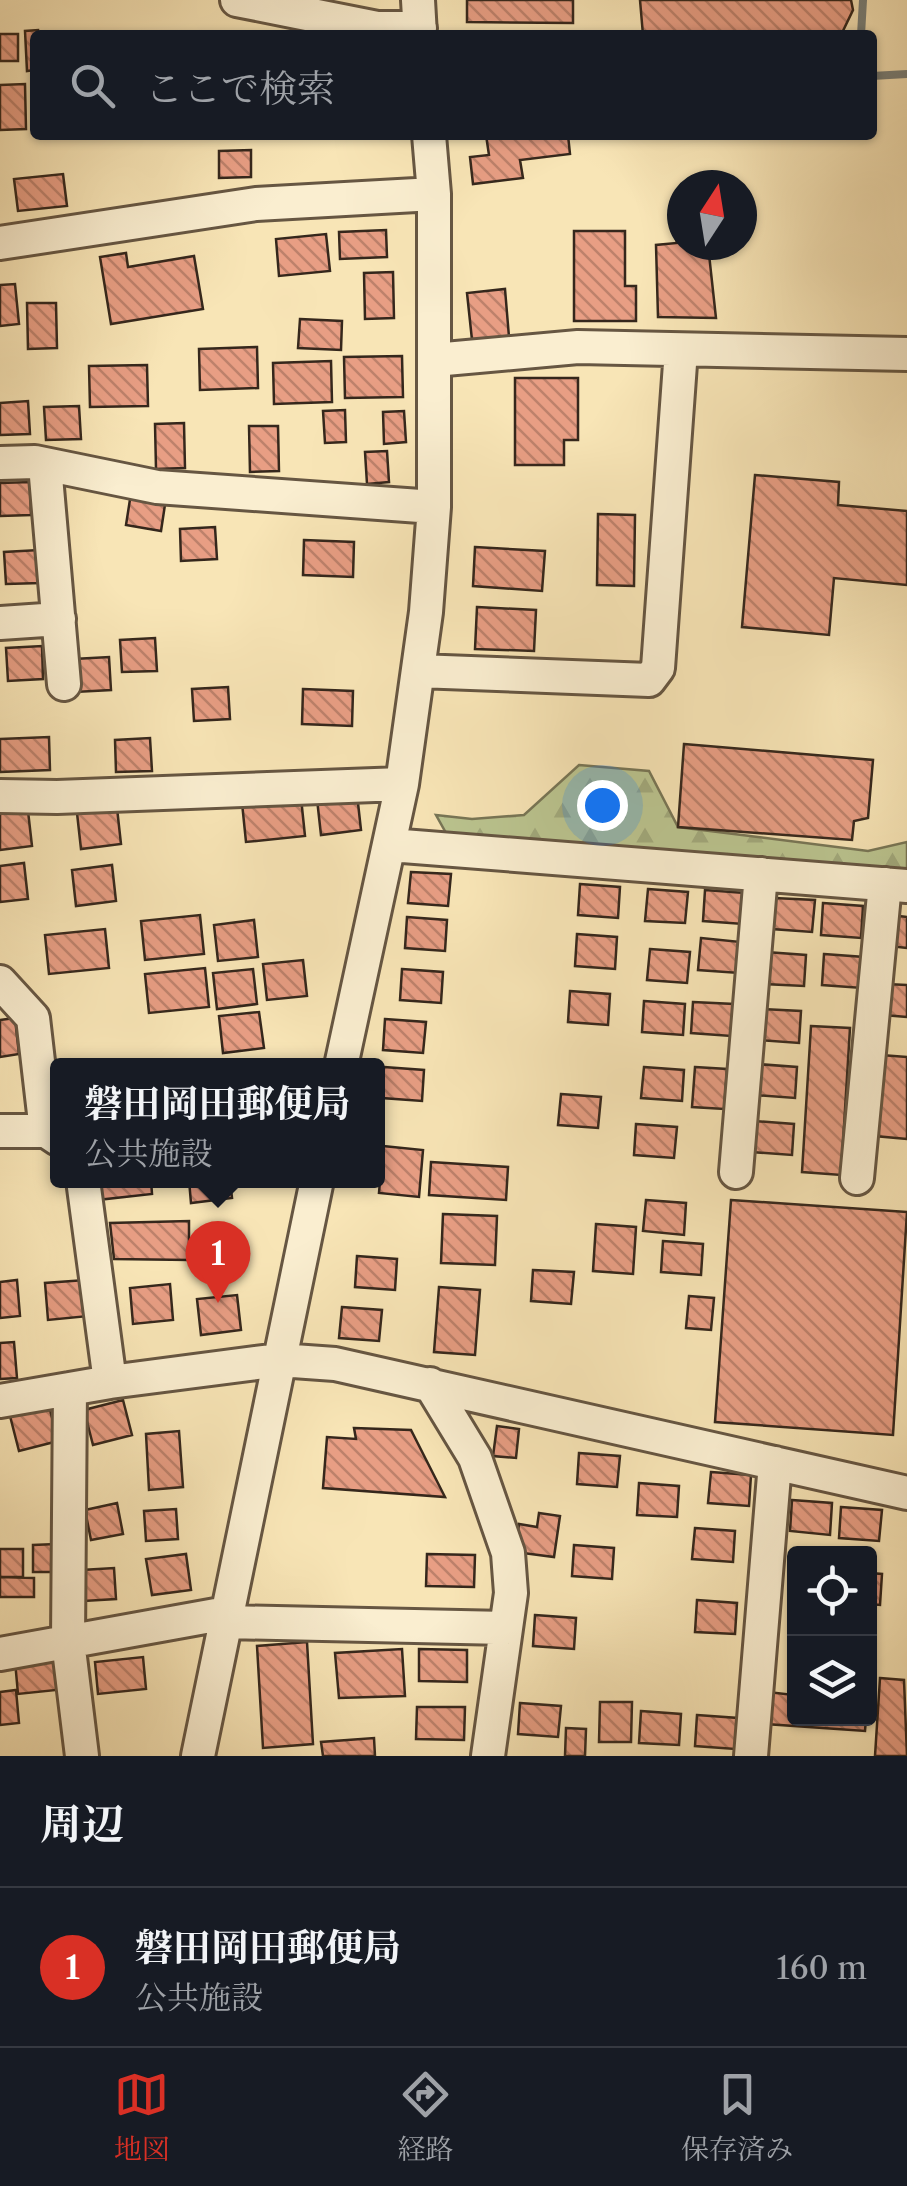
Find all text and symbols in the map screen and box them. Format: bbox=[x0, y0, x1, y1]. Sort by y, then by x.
search box bbox=[30, 30, 877, 140]
icon: search bbox=[65, 58, 120, 113]
text: ここで検索 bbox=[145, 65, 335, 112]
north arrow bbox=[667, 170, 757, 260]
your location bbox=[577, 780, 628, 831]
popup bbox=[50, 1058, 385, 1188]
text: 磐田岡田郵便局 bbox=[84, 1080, 351, 1127]
text: 公共施設 bbox=[84, 1134, 213, 1173]
pin: 1 bbox=[186, 1220, 250, 1303]
map controls bbox=[787, 1546, 877, 1726]
button: locate bbox=[787, 1546, 877, 1636]
button: layers bbox=[787, 1636, 877, 1726]
text: 周辺 bbox=[40, 1798, 124, 1850]
text: 磐田岡田郵便局 bbox=[135, 1924, 401, 1971]
text: 1 bbox=[65, 1948, 80, 1987]
text: 160 m bbox=[776, 1948, 867, 1987]
text: 公共施設 bbox=[135, 1978, 263, 2017]
tab: 地図 bbox=[114, 2067, 170, 2167]
tab: 経路 bbox=[397, 2067, 453, 2167]
tab: 保存済み bbox=[681, 2067, 793, 2167]

